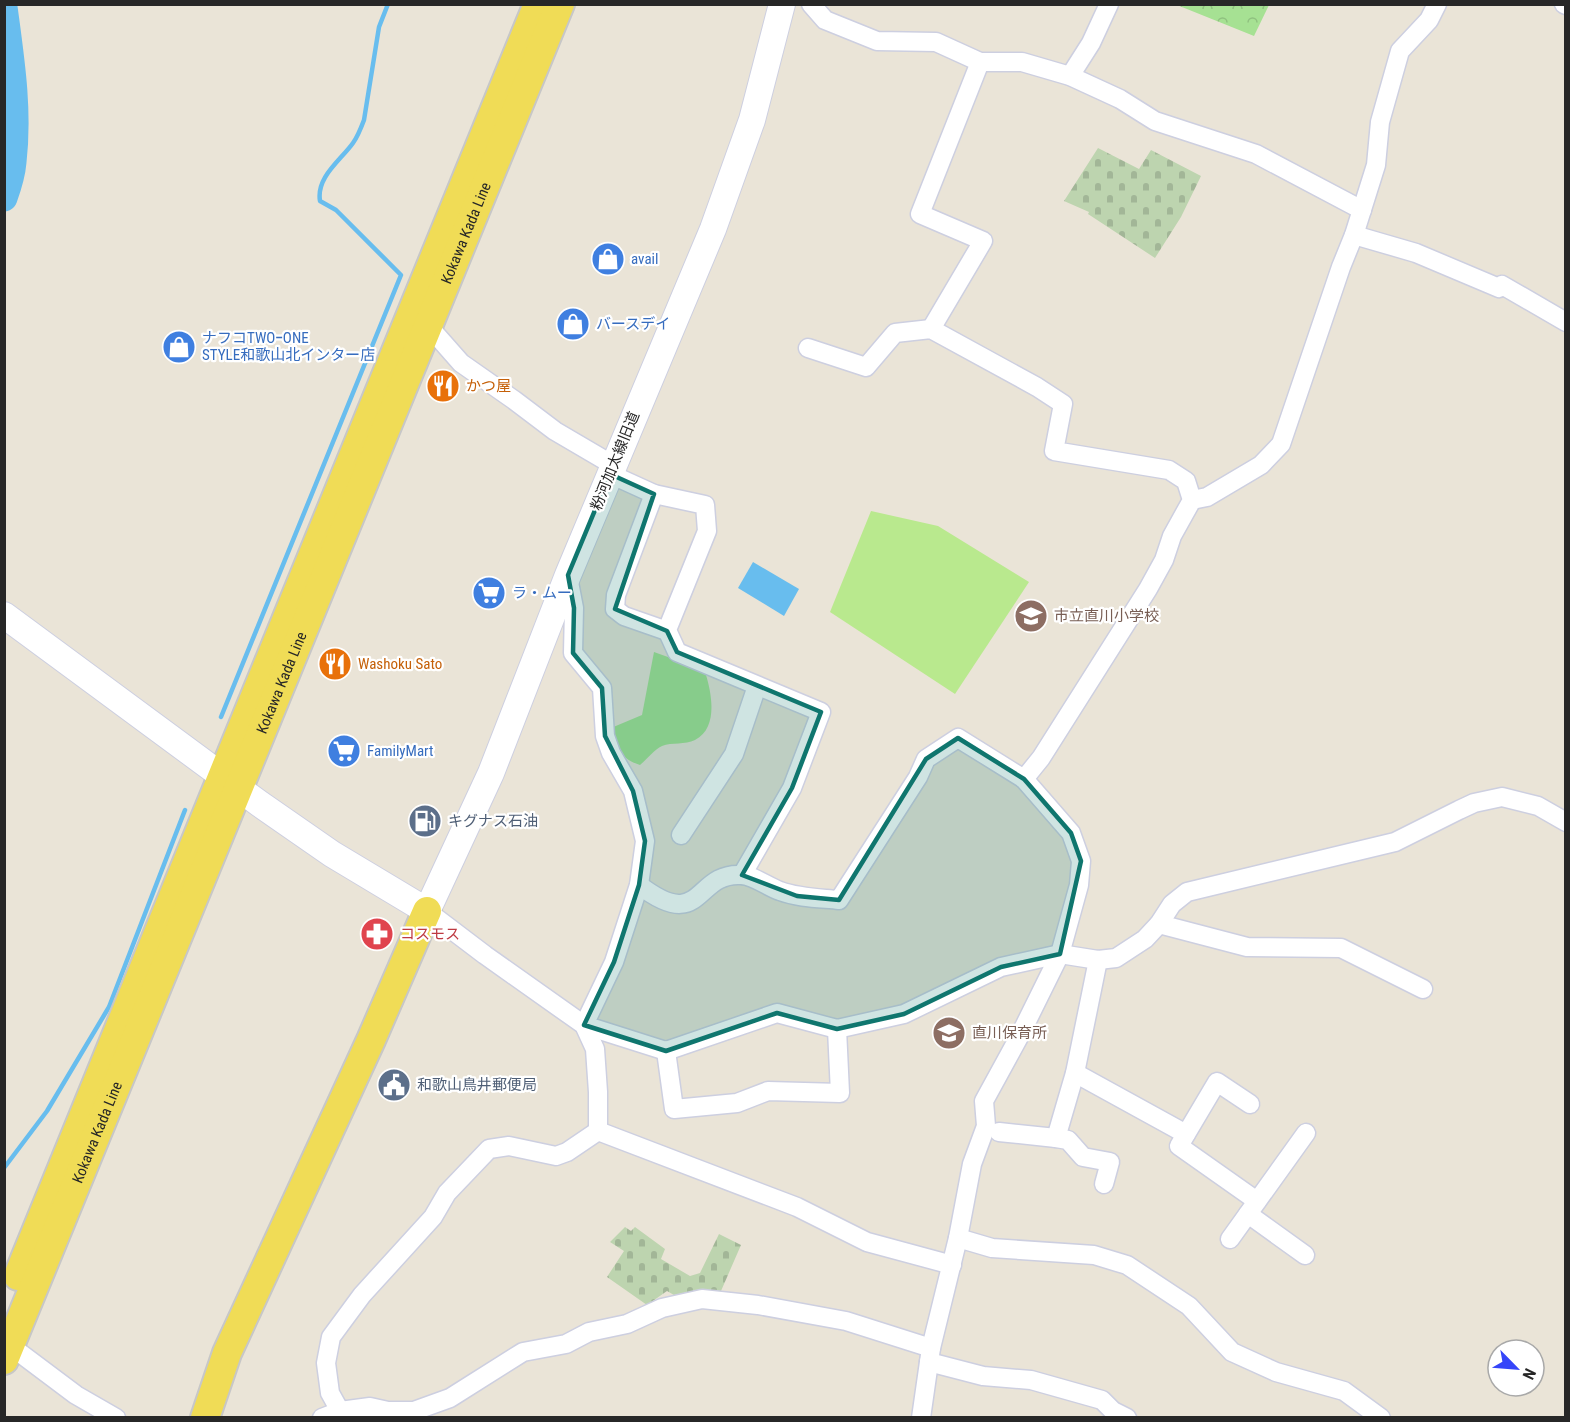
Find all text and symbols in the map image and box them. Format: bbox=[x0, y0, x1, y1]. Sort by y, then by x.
street label: Kokawa Kada Line bbox=[437, 180, 495, 287]
shop icon: avail bbox=[590, 241, 626, 277]
place label: avail bbox=[631, 250, 658, 268]
shop icon: バースデイ bbox=[555, 306, 591, 342]
place label: バースデイ bbox=[596, 315, 670, 333]
shop icon: ナフコTWOｰONE STYLE和歌山北インター店 bbox=[161, 329, 197, 365]
place label: ナフコTWOｰONE STYLE和歌山北インター店 bbox=[202, 329, 375, 364]
restaurant icon: かつ屋 bbox=[425, 368, 461, 404]
place label: かつ屋 bbox=[466, 377, 511, 395]
street label: 粉河加太線旧道 bbox=[587, 409, 643, 513]
supermarket icon: ラ・ムー bbox=[471, 575, 507, 611]
place label: ラ・ムー bbox=[512, 584, 572, 602]
school or university icon: 市立直川小学校 bbox=[1013, 598, 1049, 634]
place label: 市立直川小学校 bbox=[1054, 607, 1159, 625]
street label: Kokawa Kada Line bbox=[253, 629, 311, 736]
restaurant icon: Washoku Sato bbox=[317, 646, 353, 682]
place label: Washoku Sato bbox=[358, 655, 442, 673]
supermarket icon: FamilyMart bbox=[326, 733, 362, 769]
place label: FamilyMart bbox=[367, 742, 433, 760]
fuel station icon: キグナス石油 bbox=[407, 803, 443, 839]
place label: キグナス石油 bbox=[448, 812, 538, 830]
pharmacy icon: コスモス bbox=[359, 916, 395, 952]
place label: コスモス bbox=[400, 925, 460, 943]
school or university icon: 直川保育所 bbox=[931, 1015, 967, 1051]
place label: 直川保育所 bbox=[972, 1024, 1047, 1042]
public building icon: 和歌山鳥井郵便局 bbox=[376, 1067, 412, 1103]
place label: 和歌山鳥井郵便局 bbox=[417, 1076, 537, 1094]
street label: Kokawa Kada Line bbox=[68, 1079, 126, 1186]
north arrow bbox=[1486, 1338, 1546, 1398]
text: N bbox=[1518, 1366, 1540, 1383]

